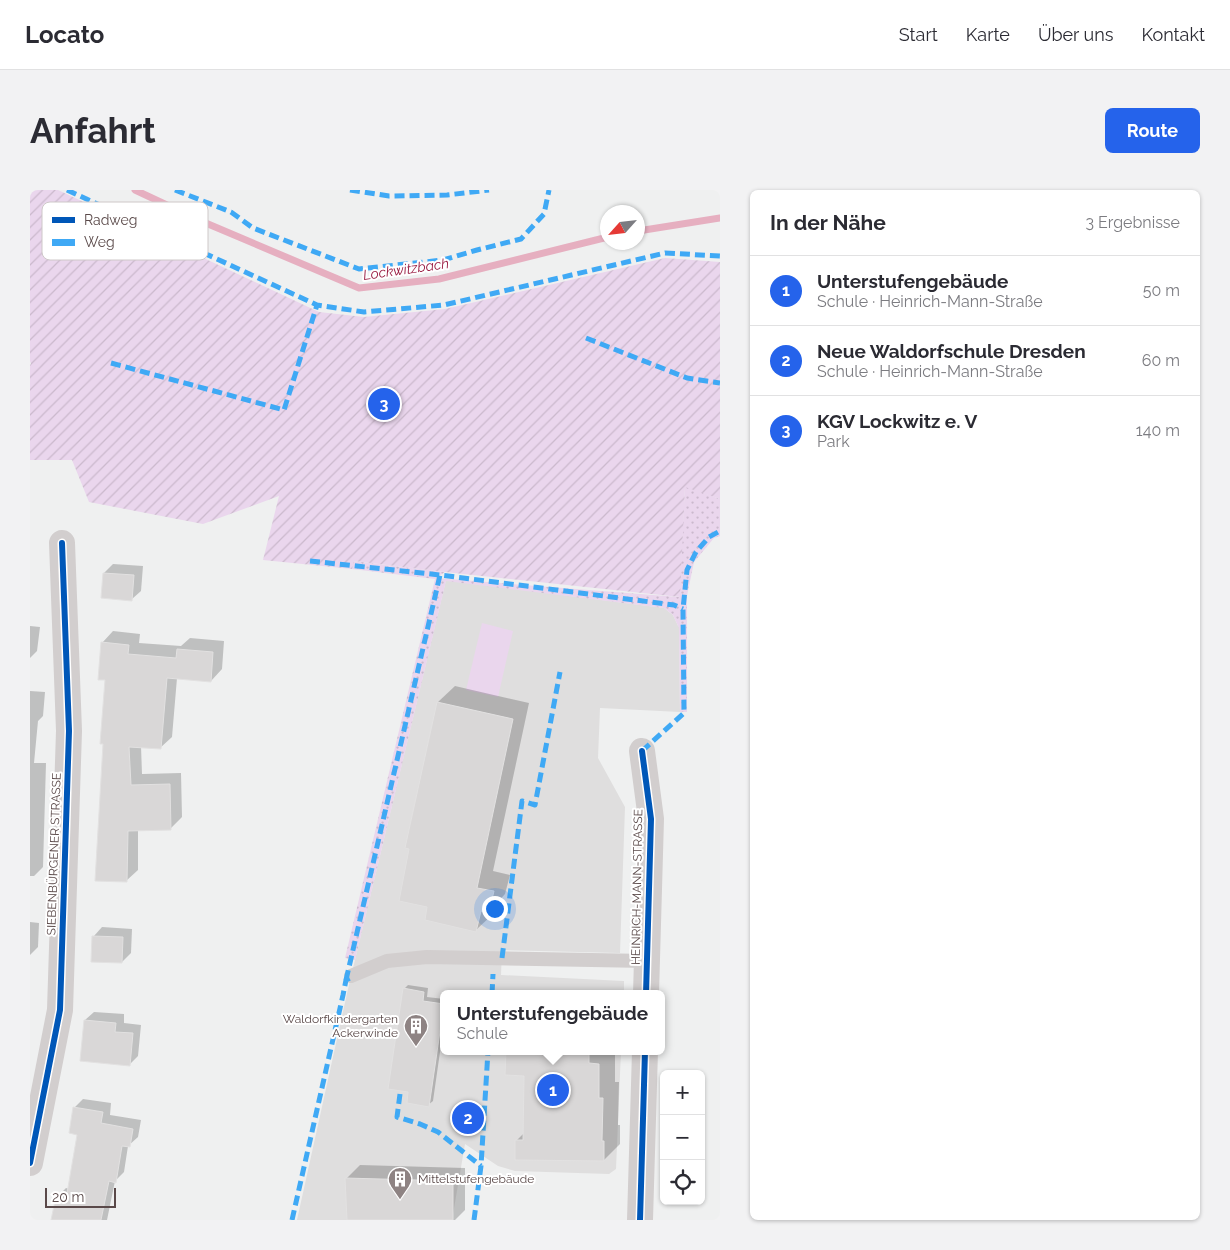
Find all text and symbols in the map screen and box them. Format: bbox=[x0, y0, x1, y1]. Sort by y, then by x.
text: Locato bbox=[25, 20, 104, 49]
text: Start bbox=[899, 24, 938, 45]
text: Karte bbox=[966, 24, 1010, 45]
text: Über uns bbox=[1038, 24, 1113, 45]
text: Kontakt bbox=[1141, 24, 1205, 45]
button: Route bbox=[1105, 108, 1200, 153]
text: Anfahrt bbox=[30, 110, 156, 151]
legend bbox=[42, 202, 208, 260]
north arrow bbox=[600, 205, 645, 250]
text: In der Nähe bbox=[770, 210, 886, 235]
text: Radweg bbox=[84, 212, 137, 228]
text: 3 Ergebnisse bbox=[1086, 213, 1180, 232]
text: Weg bbox=[84, 234, 115, 250]
water label: Lockwitzbach bbox=[362, 255, 450, 283]
text: Unterstufengebäude bbox=[817, 270, 1008, 292]
text: 1 bbox=[782, 281, 790, 300]
text: 50 m bbox=[1143, 281, 1180, 300]
text: Schule · Heinrich-Mann-Straße bbox=[817, 292, 1043, 311]
text: Neue Waldorfschule Dresden bbox=[817, 340, 1086, 362]
text: 2 bbox=[781, 351, 791, 370]
text: 60 m bbox=[1142, 351, 1180, 370]
text: Schule · Heinrich-Mann-Straße bbox=[817, 362, 1043, 381]
pin: 3 bbox=[368, 385, 400, 423]
text: KGV Lockwitz e. V bbox=[817, 410, 977, 432]
text: 3 bbox=[782, 421, 790, 440]
text: 140 m bbox=[1136, 421, 1180, 440]
text: Park bbox=[817, 432, 850, 451]
street label: SIEBENBÜRGENER STRASSE bbox=[44, 772, 64, 936]
street label: HEINRICH-MANN-STRASSE bbox=[629, 809, 645, 965]
your location bbox=[482, 896, 508, 922]
popup bbox=[440, 990, 665, 1055]
text: Unterstufengebäude bbox=[457, 1002, 648, 1024]
place label: Waldorfkindergarten Ackerwinde bbox=[283, 1012, 398, 1040]
building icon: Waldorfkindergarten Ackerwinde bbox=[403, 1013, 429, 1047]
text: Schule bbox=[457, 1024, 508, 1043]
map controls bbox=[660, 1070, 705, 1205]
button: + bbox=[660, 1070, 705, 1115]
pin: 1 bbox=[537, 1071, 569, 1109]
pin: 2 bbox=[452, 1099, 484, 1137]
button: − bbox=[660, 1115, 705, 1160]
button: locate bbox=[660, 1160, 705, 1205]
building icon: Mittelstufengebäude bbox=[387, 1166, 413, 1200]
place label: Mittelstufengebäude bbox=[418, 1172, 534, 1186]
scale bar bbox=[45, 1185, 116, 1208]
text: 20 m bbox=[52, 1189, 84, 1205]

